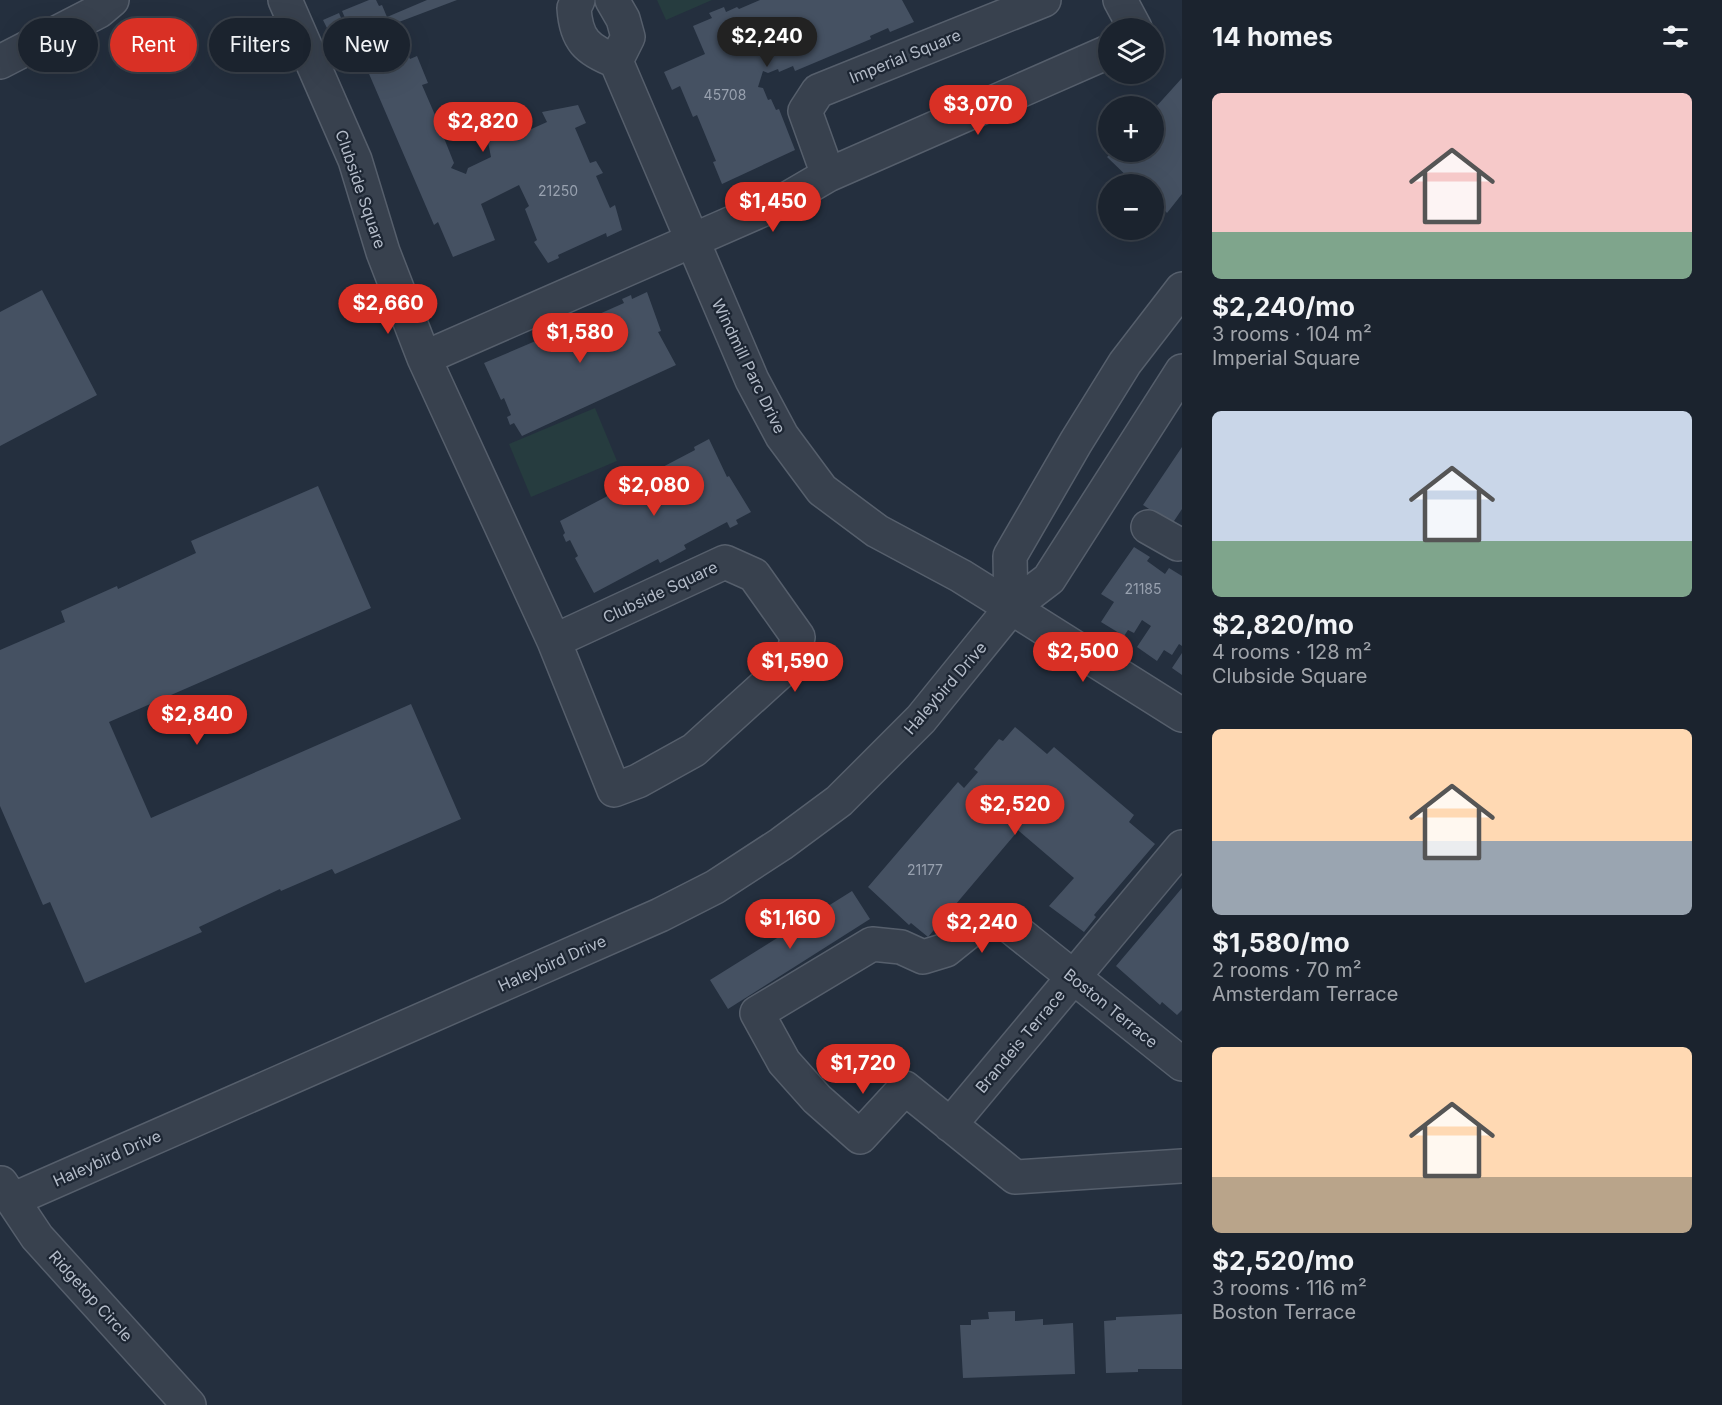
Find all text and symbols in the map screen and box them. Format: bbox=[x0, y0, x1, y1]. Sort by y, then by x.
pin: $2,240 bbox=[718, 17, 816, 68]
chip: Buy bbox=[18, 18, 98, 72]
chip: Rent bbox=[110, 18, 197, 72]
chip: Filters bbox=[209, 18, 311, 72]
chip: New bbox=[323, 18, 410, 72]
map controls bbox=[1098, 18, 1164, 240]
button: layers bbox=[1098, 18, 1164, 84]
icon: filters bbox=[1659, 20, 1692, 53]
text: 14 homes bbox=[1212, 21, 1333, 52]
text: $2,240 bbox=[731, 24, 803, 48]
street label: Imperial Square bbox=[846, 25, 964, 87]
pin: $3,070 bbox=[929, 85, 1027, 136]
house number: 45708 bbox=[704, 86, 746, 103]
text: $3,070 bbox=[943, 92, 1013, 116]
button: + bbox=[1098, 96, 1164, 162]
pin: $2,820 bbox=[434, 102, 532, 153]
text: $2,820 bbox=[448, 109, 518, 133]
street label: Clubside Square bbox=[331, 127, 391, 251]
icon: home bbox=[1398, 132, 1506, 240]
button: − bbox=[1098, 174, 1164, 240]
house number: 21250 bbox=[538, 182, 578, 199]
pin: $1,450 bbox=[724, 182, 822, 233]
text: $1,450 bbox=[739, 189, 807, 213]
pin: $2,660 bbox=[339, 284, 437, 335]
text: $2,660 bbox=[352, 291, 424, 315]
text: $2,240/mo bbox=[1212, 291, 1355, 322]
street label: Windmill Parc Drive bbox=[708, 295, 790, 437]
pin: $1,580 bbox=[531, 313, 629, 364]
text: $1,580 bbox=[546, 320, 614, 344]
text: 3 rooms · 104 m² bbox=[1212, 322, 1372, 346]
text: Imperial Square bbox=[1212, 346, 1360, 370]
icon: home bbox=[1398, 450, 1506, 558]
pin: $2,080 bbox=[605, 466, 703, 517]
text: $2,080 bbox=[618, 473, 690, 497]
street label: Clubside Square bbox=[599, 557, 721, 627]
house number: 21185 bbox=[1124, 580, 1162, 597]
text: $2,820/mo bbox=[1212, 609, 1354, 640]
pin: $2,500 bbox=[1034, 632, 1132, 683]
street label: Haleybird Drive bbox=[899, 638, 991, 738]
text: $2,500 bbox=[1047, 639, 1119, 663]
text: 4 rooms · 128 m² bbox=[1212, 640, 1372, 664]
pin: $1,590 bbox=[746, 642, 844, 693]
text: $1,590 bbox=[761, 649, 829, 673]
text: Clubside Square bbox=[1212, 664, 1367, 688]
pin: $2,840 bbox=[148, 695, 246, 746]
text: $2,840 bbox=[161, 702, 233, 726]
icon: home bbox=[1398, 768, 1506, 876]
pin: $2,520 bbox=[966, 785, 1064, 836]
text: $2,520 bbox=[979, 792, 1051, 816]
house number: 21177 bbox=[907, 861, 943, 878]
pin: $1,160 bbox=[741, 899, 839, 950]
pin: $2,240 bbox=[933, 903, 1031, 954]
text: $1,160 bbox=[759, 906, 821, 930]
text: $2,240 bbox=[946, 910, 1018, 934]
text: $1,580/mo bbox=[1212, 927, 1350, 958]
street label: Haleybird Drive bbox=[495, 930, 609, 996]
text: 2 rooms · 70 m² bbox=[1212, 958, 1362, 982]
street label: Boston Terrace bbox=[1060, 964, 1162, 1052]
text: Amsterdam Terrace bbox=[1212, 982, 1398, 1006]
street label: Brandeis Terrace bbox=[971, 985, 1069, 1097]
pin: $1,720 bbox=[814, 1044, 912, 1095]
text: $1,720 bbox=[830, 1051, 896, 1075]
icon: home bbox=[1398, 1086, 1506, 1194]
street label: Haleybird Drive bbox=[50, 1125, 164, 1191]
text: $2,520/mo bbox=[1212, 1245, 1354, 1276]
street label: Ridgetop Circle bbox=[45, 1246, 137, 1346]
text: 3 rooms · 116 m² bbox=[1212, 1276, 1367, 1300]
text: Boston Terrace bbox=[1212, 1300, 1356, 1324]

